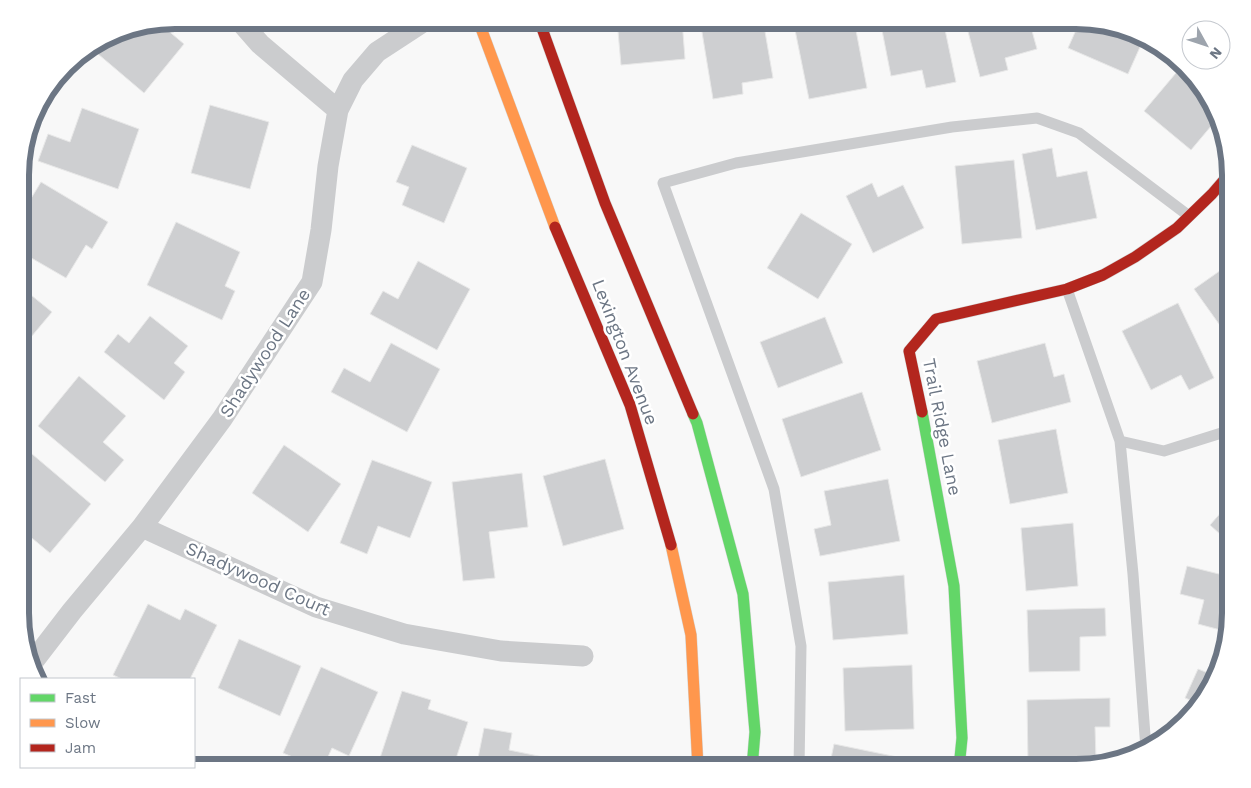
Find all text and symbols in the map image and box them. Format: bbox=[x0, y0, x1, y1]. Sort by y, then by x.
north arrow bbox=[1181, 20, 1231, 70]
text: N bbox=[1206, 44, 1225, 62]
street label: Lexington Avenue bbox=[588, 276, 663, 428]
street label: Shadywood Lane bbox=[215, 284, 314, 421]
street label: Trail Ridge Lane bbox=[919, 357, 966, 497]
street label: Shadywood Court bbox=[183, 537, 334, 620]
legend bbox=[20, 678, 195, 768]
text: Fast bbox=[65, 689, 97, 707]
text: Slow bbox=[65, 714, 101, 732]
text: Jam bbox=[65, 739, 96, 757]

